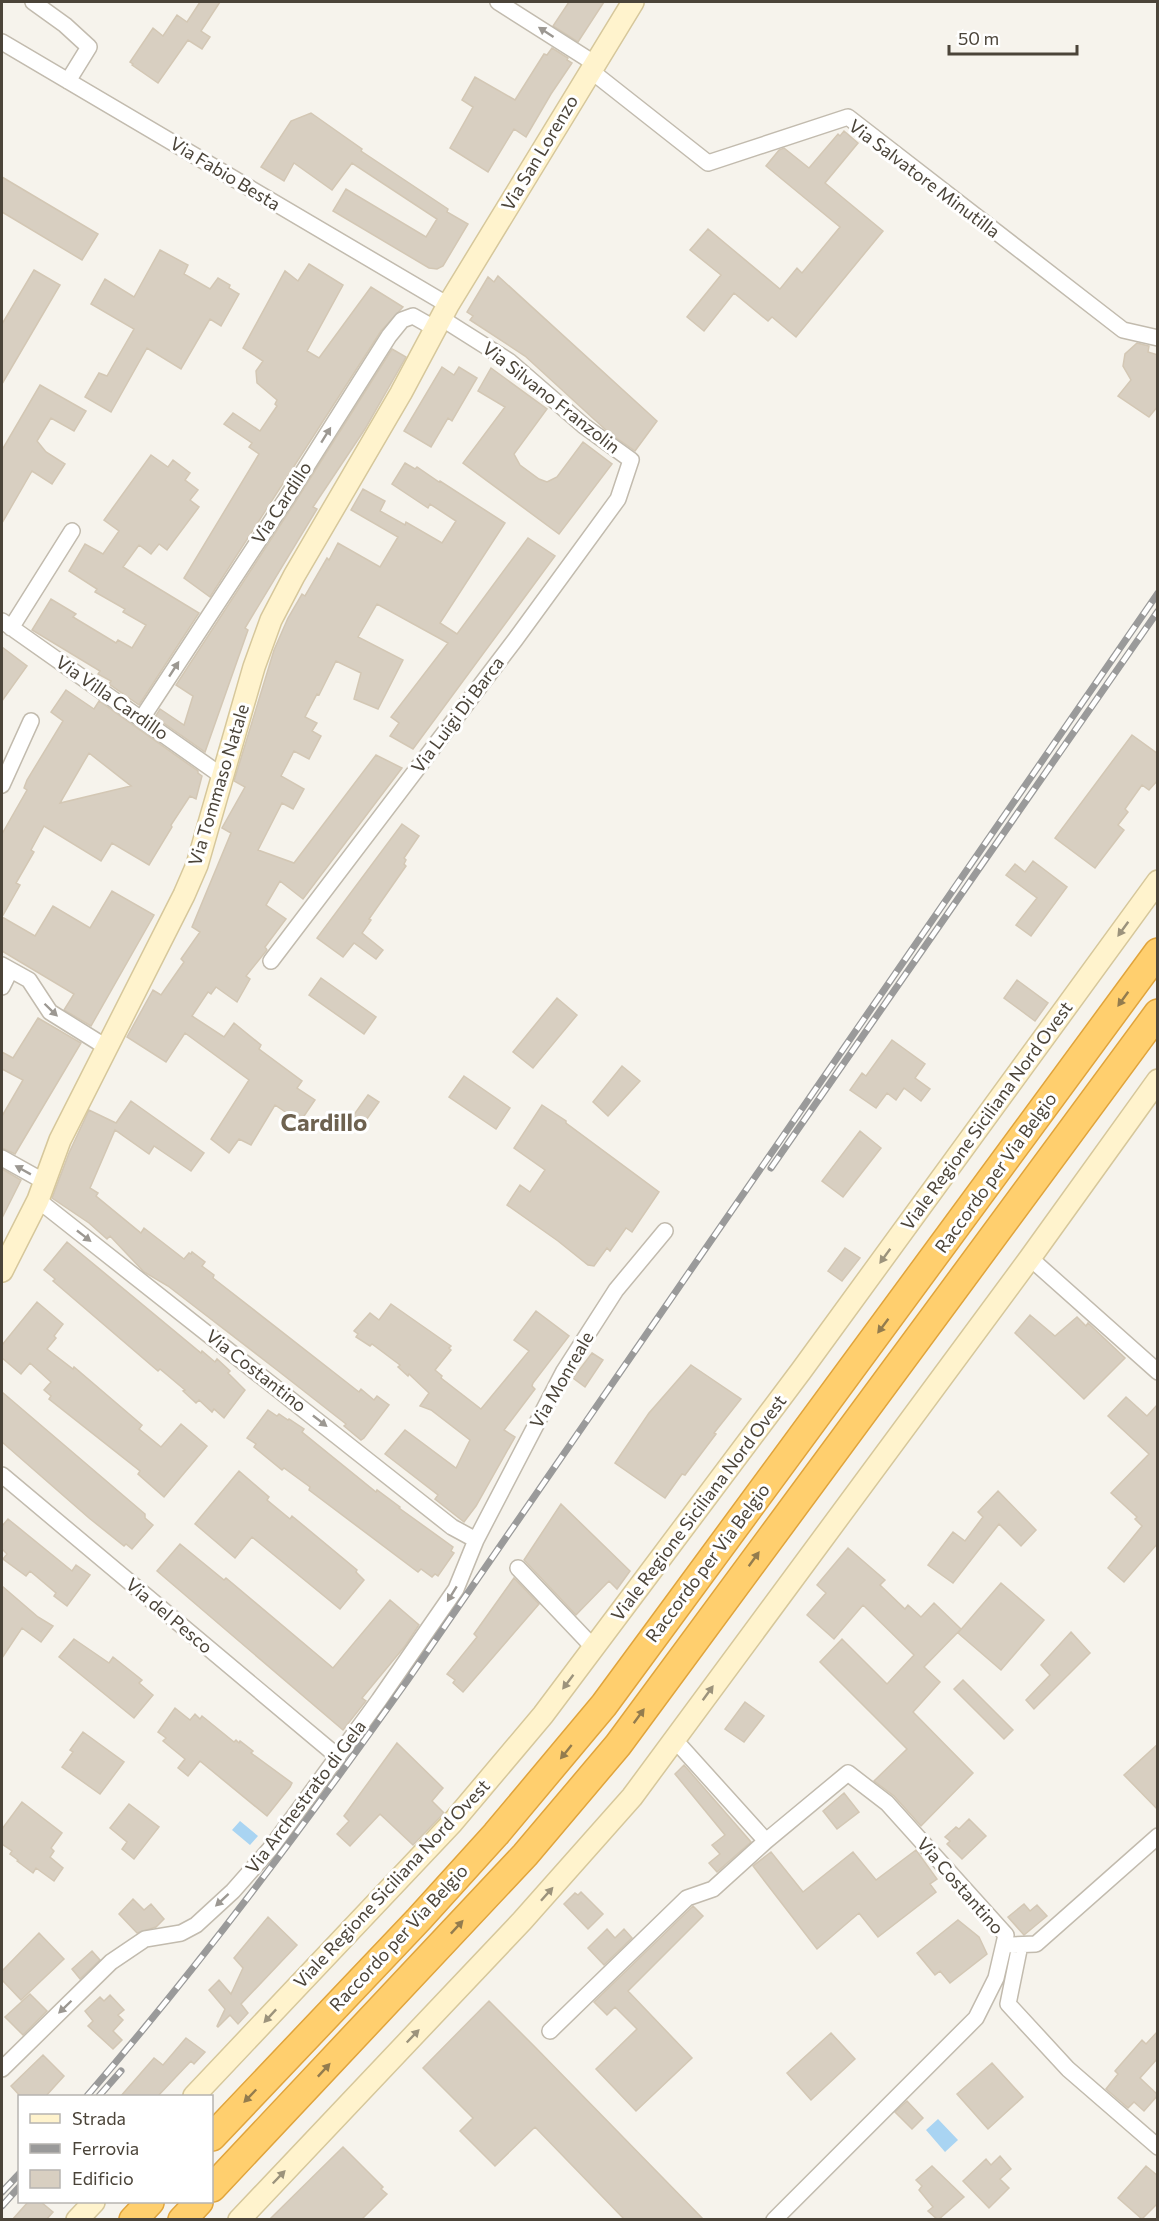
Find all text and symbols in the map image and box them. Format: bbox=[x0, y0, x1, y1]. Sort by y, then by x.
scale bar bbox=[949, 18, 1076, 56]
one-way arrow bbox=[538, 27, 554, 38]
text: 50 m bbox=[958, 27, 999, 49]
street label: Via San Lorenzo bbox=[496, 91, 582, 214]
street label: Via Salvatore Minutilla bbox=[845, 114, 1004, 242]
street label: Via Fabio Besta bbox=[166, 132, 285, 215]
street label: Via Silvano Franzolin bbox=[478, 337, 625, 458]
one-way arrow bbox=[320, 427, 331, 443]
street label: Via Cardillo bbox=[247, 457, 316, 548]
street label: Via Villa Cardillo bbox=[52, 650, 173, 744]
street label: Via Luigi Di Barca bbox=[406, 652, 508, 777]
one-way arrow bbox=[168, 661, 179, 677]
street label: Via Tommaso Natale bbox=[183, 701, 253, 868]
one-way arrow bbox=[1117, 920, 1129, 936]
one-way arrow bbox=[1117, 991, 1129, 1007]
street label: Viale Regione Siciliana Nord Ovest bbox=[896, 997, 1077, 1234]
one-way arrow bbox=[44, 1003, 59, 1017]
street label: Raccordo per Via Belgio bbox=[930, 1088, 1061, 1257]
district label: Cardillo bbox=[281, 1107, 367, 1136]
one-way arrow bbox=[14, 1165, 31, 1175]
one-way arrow bbox=[76, 1229, 92, 1242]
one-way arrow bbox=[879, 1248, 891, 1264]
one-way arrow bbox=[878, 1319, 890, 1334]
street label: Via Costantino bbox=[202, 1324, 311, 1416]
street label: Via Monreale bbox=[525, 1327, 598, 1432]
street label: Viale Regione Siciliana Nord Ovest bbox=[606, 1390, 790, 1625]
one-way arrow bbox=[312, 1415, 327, 1427]
street label: Raccordo per Via Belgio bbox=[640, 1479, 774, 1646]
one-way arrow bbox=[748, 1551, 760, 1566]
street label: Via del Pesco bbox=[122, 1573, 217, 1658]
one-way arrow bbox=[447, 1585, 458, 1602]
one-way arrow bbox=[562, 1674, 574, 1690]
one-way arrow bbox=[702, 1685, 714, 1701]
one-way arrow bbox=[633, 1709, 645, 1725]
street label: Via Archestrato di Gela bbox=[240, 1715, 370, 1877]
one-way arrow bbox=[560, 1744, 573, 1760]
street label: Viale Regione Siciliana Nord Ovest bbox=[289, 1774, 494, 1992]
street label: Via Costantino bbox=[913, 1832, 1009, 1938]
street label: Raccordo per Via Belgio bbox=[324, 1859, 472, 2015]
one-way arrow bbox=[540, 1886, 554, 1901]
one-way arrow bbox=[216, 1893, 230, 1907]
one-way arrow bbox=[450, 1920, 464, 1935]
one-way arrow bbox=[58, 2000, 72, 2014]
one-way arrow bbox=[264, 2008, 278, 2022]
one-way arrow bbox=[406, 2028, 420, 2043]
one-way arrow bbox=[317, 2062, 331, 2077]
one-way arrow bbox=[243, 2089, 257, 2104]
legend bbox=[18, 2095, 213, 2203]
text: Strada bbox=[72, 2107, 126, 2129]
text: Ferrovia bbox=[72, 2137, 139, 2159]
text: Edificio bbox=[72, 2167, 134, 2189]
one-way arrow bbox=[272, 2170, 285, 2185]

